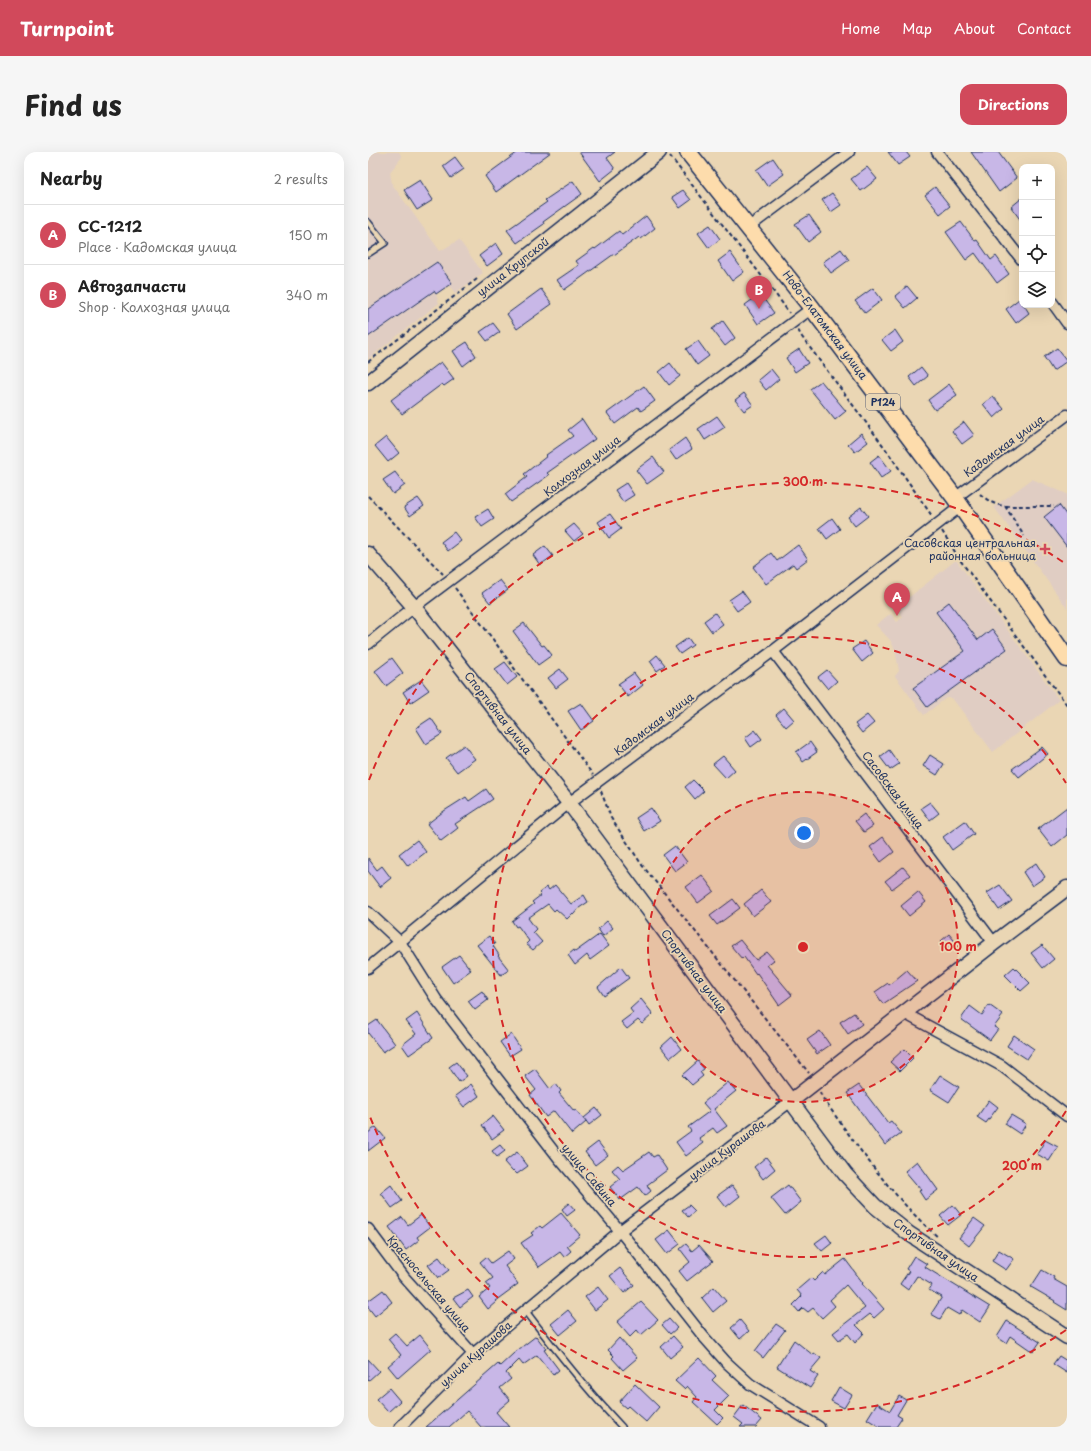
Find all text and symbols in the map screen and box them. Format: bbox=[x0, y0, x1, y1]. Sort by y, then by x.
text: Turnpoint bbox=[20, 14, 114, 42]
text: Home bbox=[841, 18, 880, 39]
text: Map bbox=[902, 18, 932, 39]
text: About bbox=[954, 18, 995, 39]
text: Contact bbox=[1017, 18, 1071, 39]
text: Find us bbox=[24, 83, 122, 126]
button: Directions bbox=[960, 84, 1067, 125]
map controls bbox=[1019, 164, 1055, 308]
button: + bbox=[1019, 164, 1055, 200]
text: Nearby bbox=[40, 165, 102, 191]
text: 2 results bbox=[274, 169, 328, 188]
button: − bbox=[1019, 200, 1055, 236]
text: СС-1212 bbox=[78, 214, 142, 237]
text: A bbox=[48, 225, 58, 244]
text: 150 m bbox=[289, 225, 328, 244]
street label: улица Крупской bbox=[473, 233, 552, 300]
button: locate bbox=[1019, 236, 1055, 272]
text: Place · Кадомская улица bbox=[78, 237, 237, 256]
street label: Ново-Елатомская улица bbox=[779, 267, 872, 383]
button: layers bbox=[1019, 272, 1055, 308]
text: Автозапчасти bbox=[78, 274, 186, 297]
pin: B bbox=[746, 276, 772, 309]
text: B bbox=[49, 285, 57, 304]
text: 340 m bbox=[285, 285, 328, 304]
text: Shop · Колхозная улица bbox=[78, 297, 230, 316]
road number: Р124 bbox=[866, 394, 900, 410]
street label: Кадомская улица bbox=[960, 410, 1048, 481]
street label: Колхозная улица bbox=[540, 431, 624, 500]
text: 300 m bbox=[783, 472, 823, 490]
place label: Сасовская центральная районная больница bbox=[904, 534, 1036, 564]
marker: Сасовская центральная районная больница bbox=[1039, 543, 1051, 555]
pin: A bbox=[884, 583, 910, 616]
street label: Спортивная улица bbox=[461, 668, 536, 758]
street label: Кадомская улица bbox=[610, 688, 697, 759]
street label: Сасовская улица bbox=[858, 747, 928, 832]
your location bbox=[794, 823, 814, 843]
street label: Спортивная улица bbox=[657, 925, 732, 1016]
text: 100 m bbox=[939, 937, 977, 955]
centre of rings bbox=[796, 940, 810, 954]
street label: улица Курашова bbox=[685, 1115, 769, 1184]
street label: улица Савина bbox=[558, 1140, 621, 1210]
text: 200 m bbox=[1002, 1156, 1042, 1174]
street label: Спортивная улица bbox=[890, 1214, 983, 1286]
street label: Красносельская улица bbox=[384, 1232, 475, 1336]
street label: улица Курашова bbox=[436, 1316, 516, 1391]

